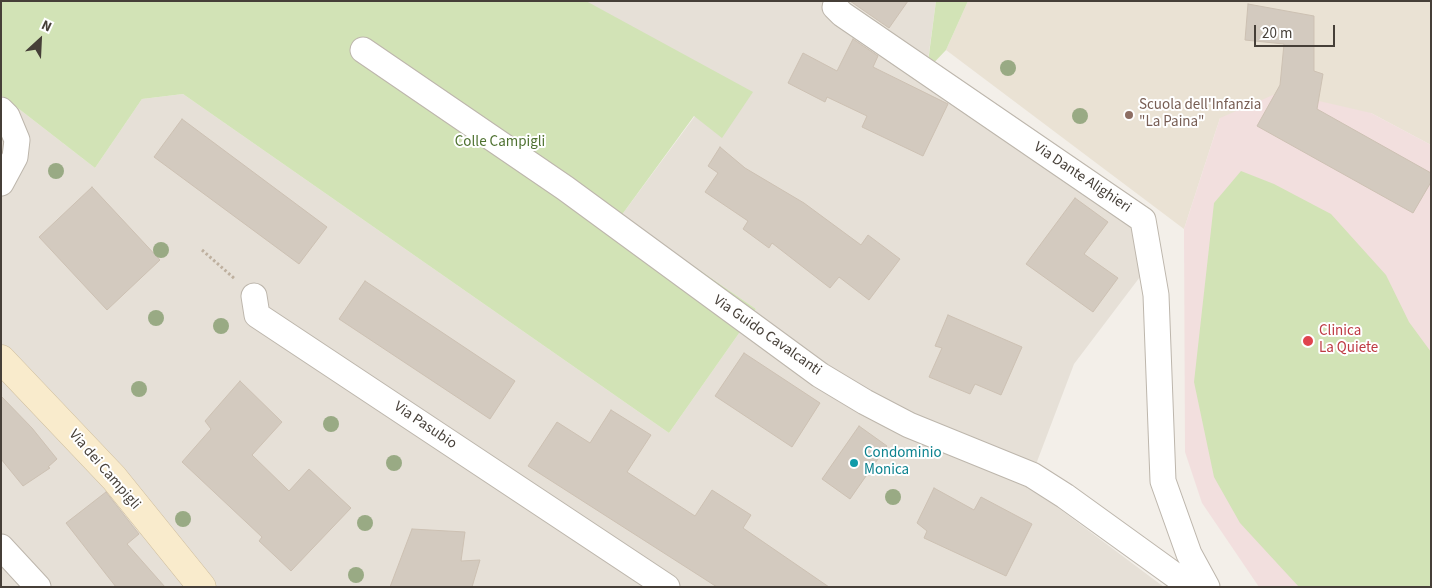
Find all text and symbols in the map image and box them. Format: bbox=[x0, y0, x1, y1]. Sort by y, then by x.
north arrow bbox=[15, 15, 65, 65]
text: N bbox=[38, 15, 55, 37]
scale bar bbox=[1257, 15, 1338, 47]
text: 20 m bbox=[1262, 23, 1292, 44]
place label: Scuola dell'Infanzia "La Paina" bbox=[1139, 97, 1261, 132]
marker: Scuola dell'Infanzia "La Paina" bbox=[1123, 109, 1135, 121]
park label: Colle Campigli bbox=[455, 134, 545, 152]
street label: Via Dante Alighieri bbox=[1030, 139, 1134, 217]
street label: Via Guido Cavalcanti bbox=[709, 292, 825, 380]
place label: Clinica La Quiete bbox=[1319, 323, 1378, 358]
marker: Clinica La Quiete bbox=[1301, 334, 1315, 348]
street label: Via Pasubio bbox=[390, 398, 460, 454]
street label: Via dei Campigli bbox=[64, 426, 144, 514]
place label: Condominio Monica bbox=[864, 445, 942, 480]
marker: Condominio Monica bbox=[848, 457, 860, 469]

